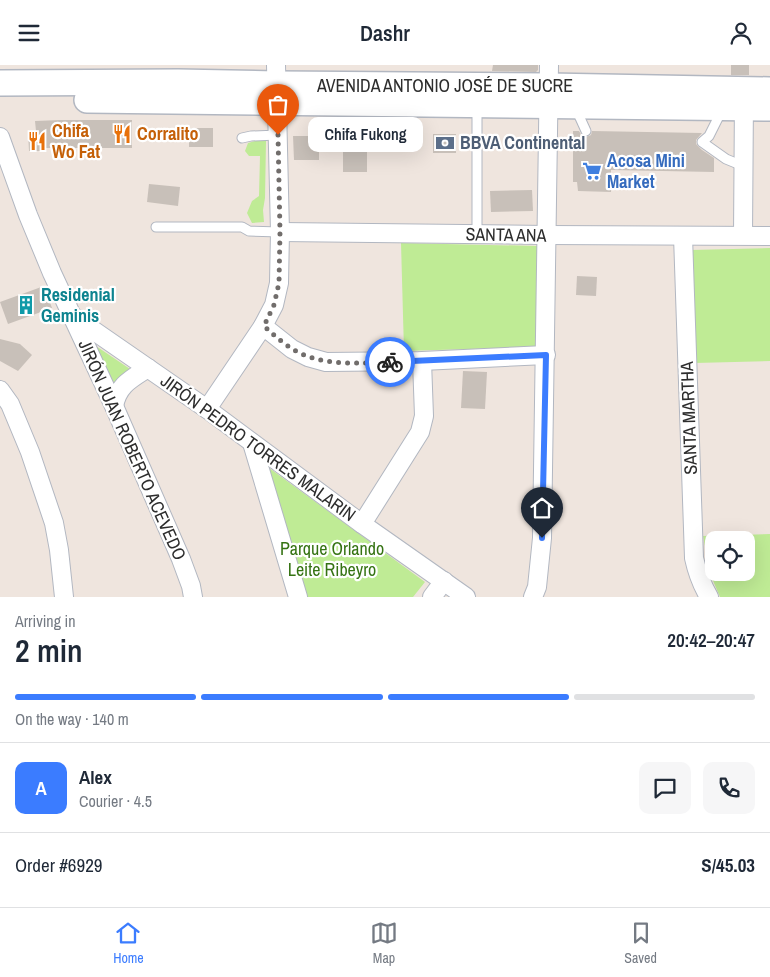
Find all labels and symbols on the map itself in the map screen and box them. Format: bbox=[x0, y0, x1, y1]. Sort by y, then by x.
street label: AVENIDA ANTONIO JOSÉ DE SUCRE bbox=[316, 73, 573, 98]
pin bbox=[257, 84, 299, 135]
callout: Chifa Fukong bbox=[308, 117, 423, 153]
place label: Chifa Wo Fat bbox=[52, 118, 100, 164]
place label: Corralito bbox=[137, 121, 199, 146]
restaurant icon: Corralito bbox=[111, 123, 133, 145]
restaurant icon: Chifa Wo Fat bbox=[26, 130, 48, 152]
place label: BBVA Continental bbox=[460, 130, 585, 155]
bank icon: BBVA Continental bbox=[434, 132, 456, 154]
place label: Acosa Mini Market bbox=[607, 148, 685, 194]
supermarket icon: Acosa Mini Market bbox=[581, 160, 603, 182]
street label: SANTA ANA bbox=[465, 221, 547, 248]
place label: Residenial Geminis bbox=[41, 282, 115, 328]
building icon: Residenial Geminis bbox=[15, 294, 37, 316]
street label: JIRÓN JUAN ROBERTO ACEVEDO bbox=[72, 336, 192, 564]
courier bbox=[365, 337, 415, 387]
street label: SANTA MARTHA bbox=[674, 361, 703, 475]
street label: JIRÓN PEDRO TORRES MALARIN bbox=[156, 368, 361, 527]
pin bbox=[521, 487, 563, 538]
park label: Parque Orlando Leite Ribeyro bbox=[280, 536, 384, 582]

